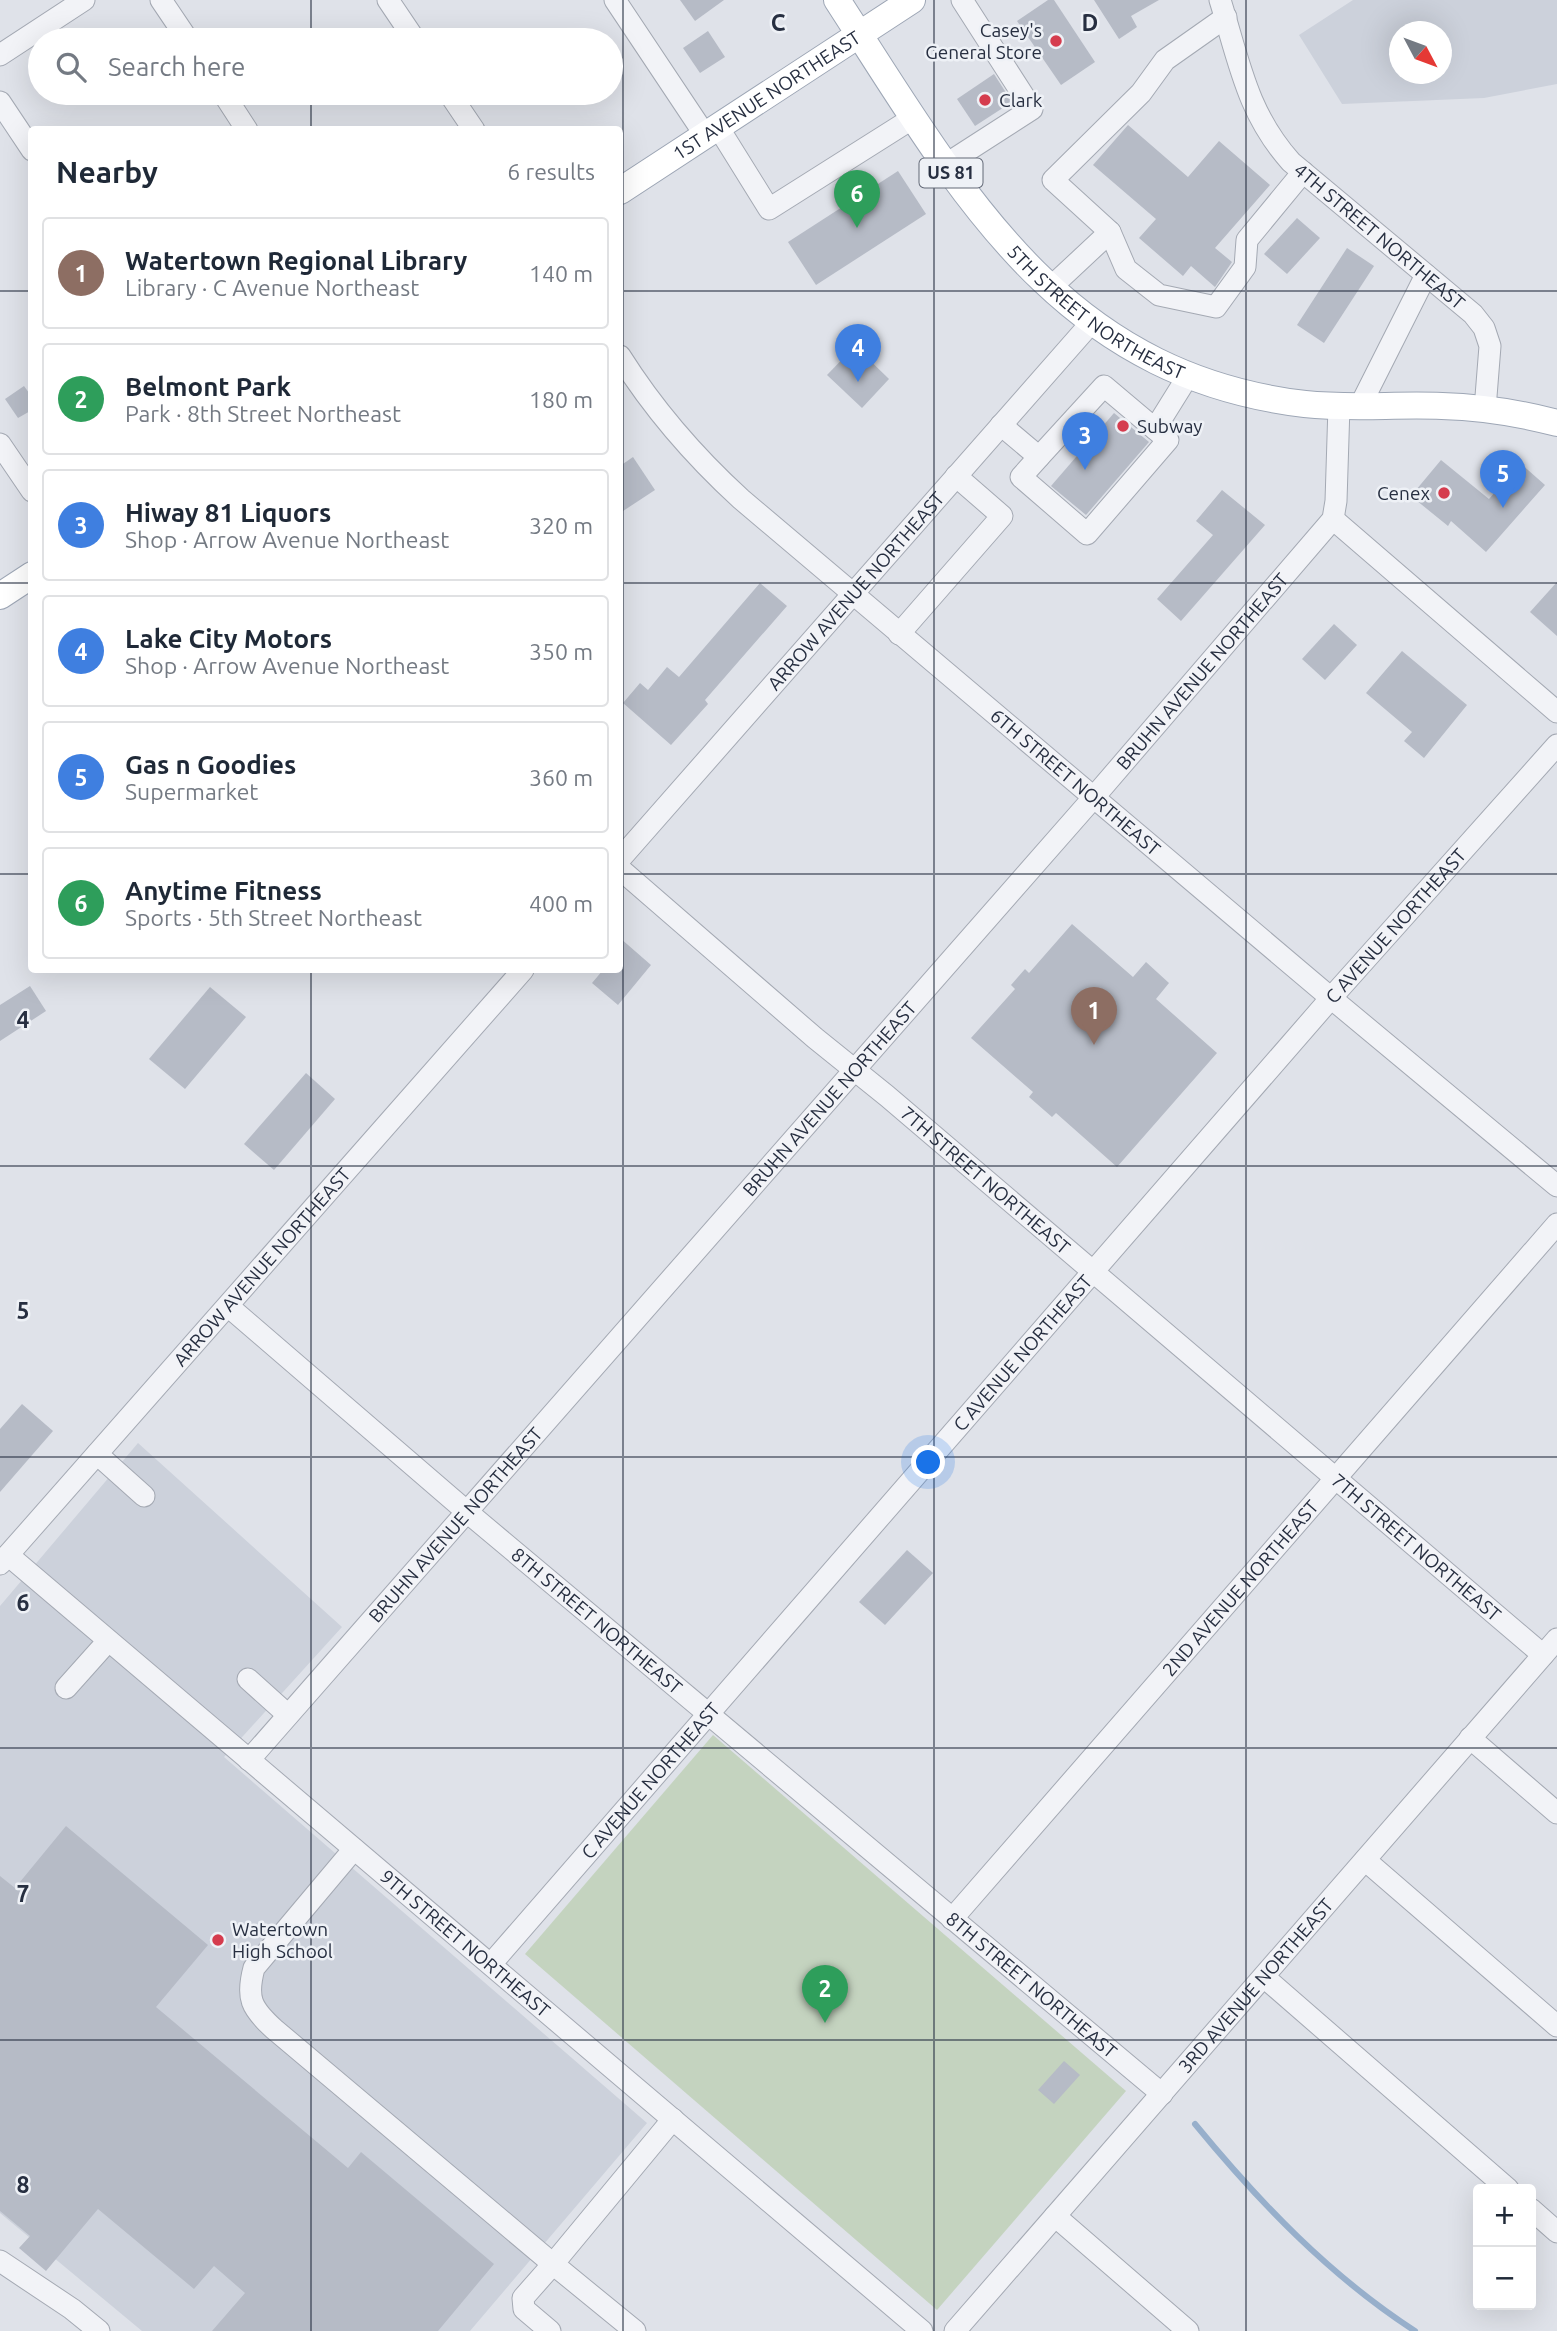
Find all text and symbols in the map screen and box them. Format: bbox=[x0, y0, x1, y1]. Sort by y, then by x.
text: C bbox=[771, 10, 786, 35]
text: D bbox=[1082, 10, 1098, 35]
place label: Casey's General Store bbox=[925, 19, 1042, 63]
north arrow bbox=[1389, 21, 1452, 84]
street label: 1ST AVENUE NORTHEAST bbox=[669, 26, 865, 164]
search box bbox=[28, 28, 623, 105]
marker: Casey's General Store bbox=[1048, 33, 1064, 49]
icon: search bbox=[52, 48, 90, 86]
text: Search here bbox=[108, 52, 245, 81]
place label: Clark bbox=[999, 89, 1043, 111]
marker: Clark bbox=[977, 92, 993, 108]
text: Nearby bbox=[56, 155, 158, 189]
road number: US 81 bbox=[920, 158, 982, 188]
street label: 4TH STREET NORTHEAST bbox=[1290, 158, 1470, 314]
text: 6 results bbox=[507, 159, 595, 184]
pin: 6 bbox=[834, 170, 880, 228]
street label: 5TH STREET NORTHEAST bbox=[1003, 240, 1189, 384]
text: Watertown Regional Library bbox=[125, 246, 467, 275]
text: 1 bbox=[75, 261, 87, 286]
text: 140 m bbox=[529, 261, 593, 286]
text: Library · C Avenue Northeast bbox=[125, 275, 419, 300]
pin: 4 bbox=[835, 324, 881, 382]
text: Belmont Park bbox=[125, 372, 291, 401]
text: 2 bbox=[75, 387, 87, 412]
text: 180 m bbox=[529, 387, 593, 412]
text: Park · 8th Street Northeast bbox=[125, 401, 401, 426]
pin: 3 bbox=[1062, 412, 1108, 470]
place label: Subway bbox=[1137, 415, 1203, 437]
marker: Subway bbox=[1115, 418, 1131, 434]
pin: 5 bbox=[1480, 450, 1526, 508]
place label: Cenex bbox=[1377, 482, 1430, 504]
marker: Cenex bbox=[1436, 485, 1452, 501]
street label: ARROW AVENUE NORTHEAST bbox=[763, 487, 949, 694]
text: Hiway 81 Liquors bbox=[125, 498, 331, 527]
text: 3 bbox=[75, 513, 87, 538]
text: 320 m bbox=[529, 513, 593, 538]
text: Shop · Arrow Avenue Northeast bbox=[125, 527, 449, 552]
street label: BRUHN AVENUE NORTHEAST bbox=[1112, 568, 1293, 774]
text: Lake City Motors bbox=[125, 624, 332, 653]
text: 4 bbox=[75, 639, 87, 664]
text: 350 m bbox=[529, 639, 593, 664]
text: Shop · Arrow Avenue Northeast bbox=[125, 653, 449, 678]
street label: 6TH STREET NORTHEAST bbox=[986, 704, 1165, 860]
text: Gas n Goodies bbox=[125, 750, 296, 779]
text: 5 bbox=[75, 765, 87, 790]
text: 360 m bbox=[529, 765, 593, 790]
text: Supermarket bbox=[125, 779, 258, 804]
street label: C AVENUE NORTHEAST bbox=[1321, 844, 1471, 1008]
text: Anytime Fitness bbox=[125, 876, 322, 905]
text: 6 bbox=[75, 891, 87, 916]
text: 400 m bbox=[529, 891, 593, 916]
text: Sports · 5th Street Northeast bbox=[125, 905, 422, 930]
pin: 1 bbox=[1071, 987, 1117, 1045]
street label: BRUHN AVENUE NORTHEAST bbox=[738, 996, 921, 1200]
text: 4 bbox=[17, 1007, 30, 1032]
street label: 7TH STREET NORTHEAST bbox=[896, 1102, 1075, 1259]
street label: ARROW AVENUE NORTHEAST bbox=[169, 1163, 355, 1370]
street label: C AVENUE NORTHEAST bbox=[949, 1270, 1097, 1435]
text: 5 bbox=[17, 1298, 29, 1323]
street label: BRUHN AVENUE NORTHEAST bbox=[364, 1422, 547, 1627]
your location bbox=[911, 1445, 945, 1479]
street label: 7TH STREET NORTHEAST bbox=[1327, 1469, 1506, 1626]
street label: 2ND AVENUE NORTHEAST bbox=[1158, 1495, 1323, 1680]
street label: 8TH STREET NORTHEAST bbox=[507, 1543, 687, 1699]
text: 6 bbox=[17, 1590, 30, 1615]
street label: C AVENUE NORTHEAST bbox=[577, 1698, 725, 1863]
street label: 9TH STREET NORTHEAST bbox=[376, 1865, 555, 2022]
text: 7 bbox=[17, 1881, 29, 1906]
street label: 3RD AVENUE NORTHEAST bbox=[1174, 1893, 1338, 2077]
street label: 8TH STREET NORTHEAST bbox=[942, 1907, 1122, 2063]
place label: Watertown High School bbox=[232, 1918, 333, 1962]
marker: Watertown High School bbox=[210, 1932, 226, 1948]
pin: 2 bbox=[802, 1965, 848, 2023]
text: 8 bbox=[17, 2172, 29, 2197]
map controls bbox=[1473, 2184, 1536, 2310]
button: + bbox=[1473, 2184, 1536, 2247]
button: − bbox=[1473, 2247, 1536, 2310]

